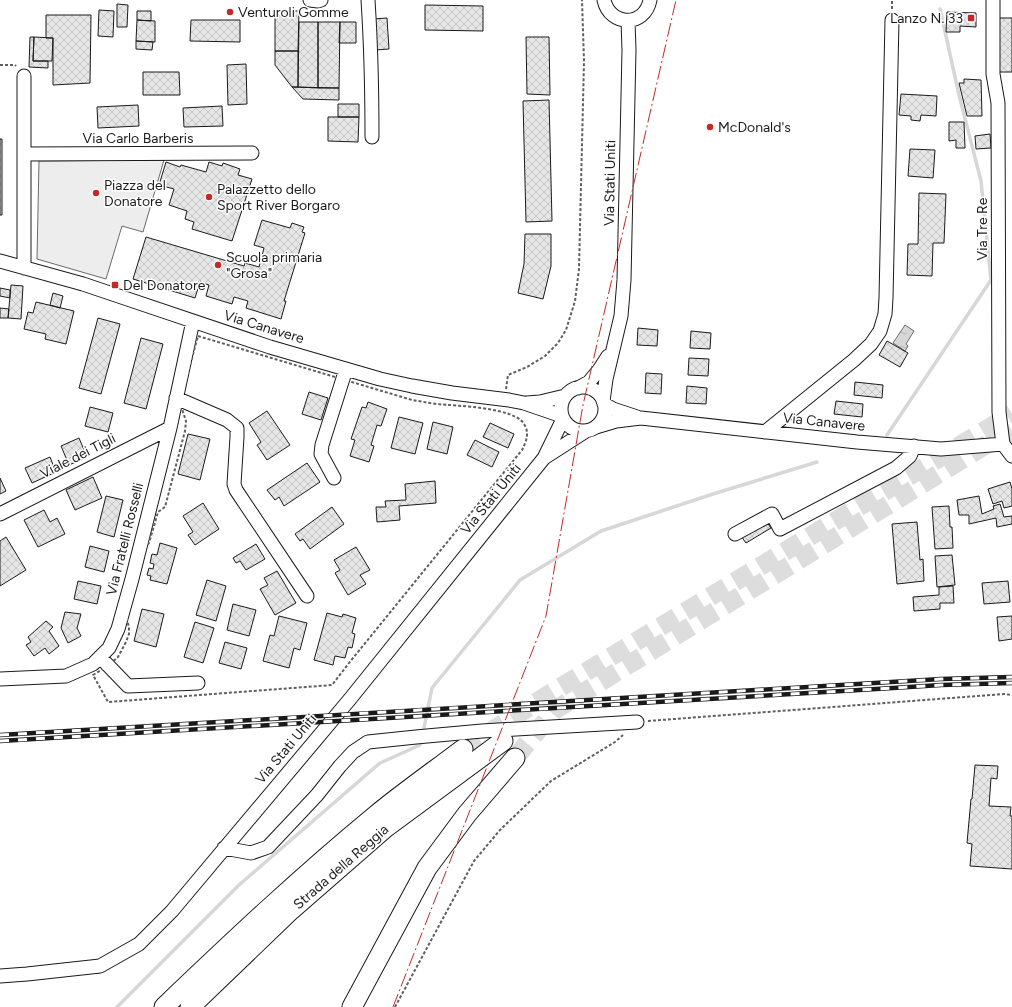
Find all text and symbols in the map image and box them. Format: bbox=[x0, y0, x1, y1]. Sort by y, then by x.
place label: Venturoli Gomme bbox=[238, 4, 349, 21]
marker: Venturoli Gomme bbox=[225, 7, 235, 17]
place label: Lanzo N. 33 bbox=[890, 10, 963, 27]
marker: Lanzo N. 33 bbox=[966, 13, 976, 23]
place label: McDonald's bbox=[718, 119, 791, 136]
marker: McDonald's bbox=[705, 122, 715, 132]
street label: Via Carlo Barberis bbox=[83, 130, 193, 147]
street label: Via Stati Uniti bbox=[601, 140, 619, 226]
place label: Piazza del Donatore bbox=[104, 177, 166, 210]
place label: Palazzetto dello Sport River Borgaro bbox=[217, 181, 340, 214]
marker: Piazza del Donatore bbox=[91, 188, 101, 198]
marker: Palazzetto dello Sport River Borgaro bbox=[204, 192, 214, 202]
street label: Via Tre Re bbox=[974, 197, 991, 260]
place label: Scuola primaria "Grosa" bbox=[226, 249, 322, 282]
marker: Scuola primaria "Grosa" bbox=[213, 260, 223, 270]
place label: Del Donatore bbox=[123, 277, 206, 294]
marker: Del Donatore bbox=[110, 280, 120, 290]
street label: Via Canavere bbox=[222, 307, 306, 347]
street label: Via Canavere bbox=[782, 409, 866, 435]
street label: Viale dei Tigli bbox=[37, 430, 119, 482]
street label: Via Stati Uniti bbox=[457, 460, 525, 538]
street label: Via Fratelli Rosselli bbox=[103, 481, 147, 597]
street label: Via Stati Uniti bbox=[252, 711, 320, 787]
street label: Strada della Reggia bbox=[290, 821, 392, 913]

